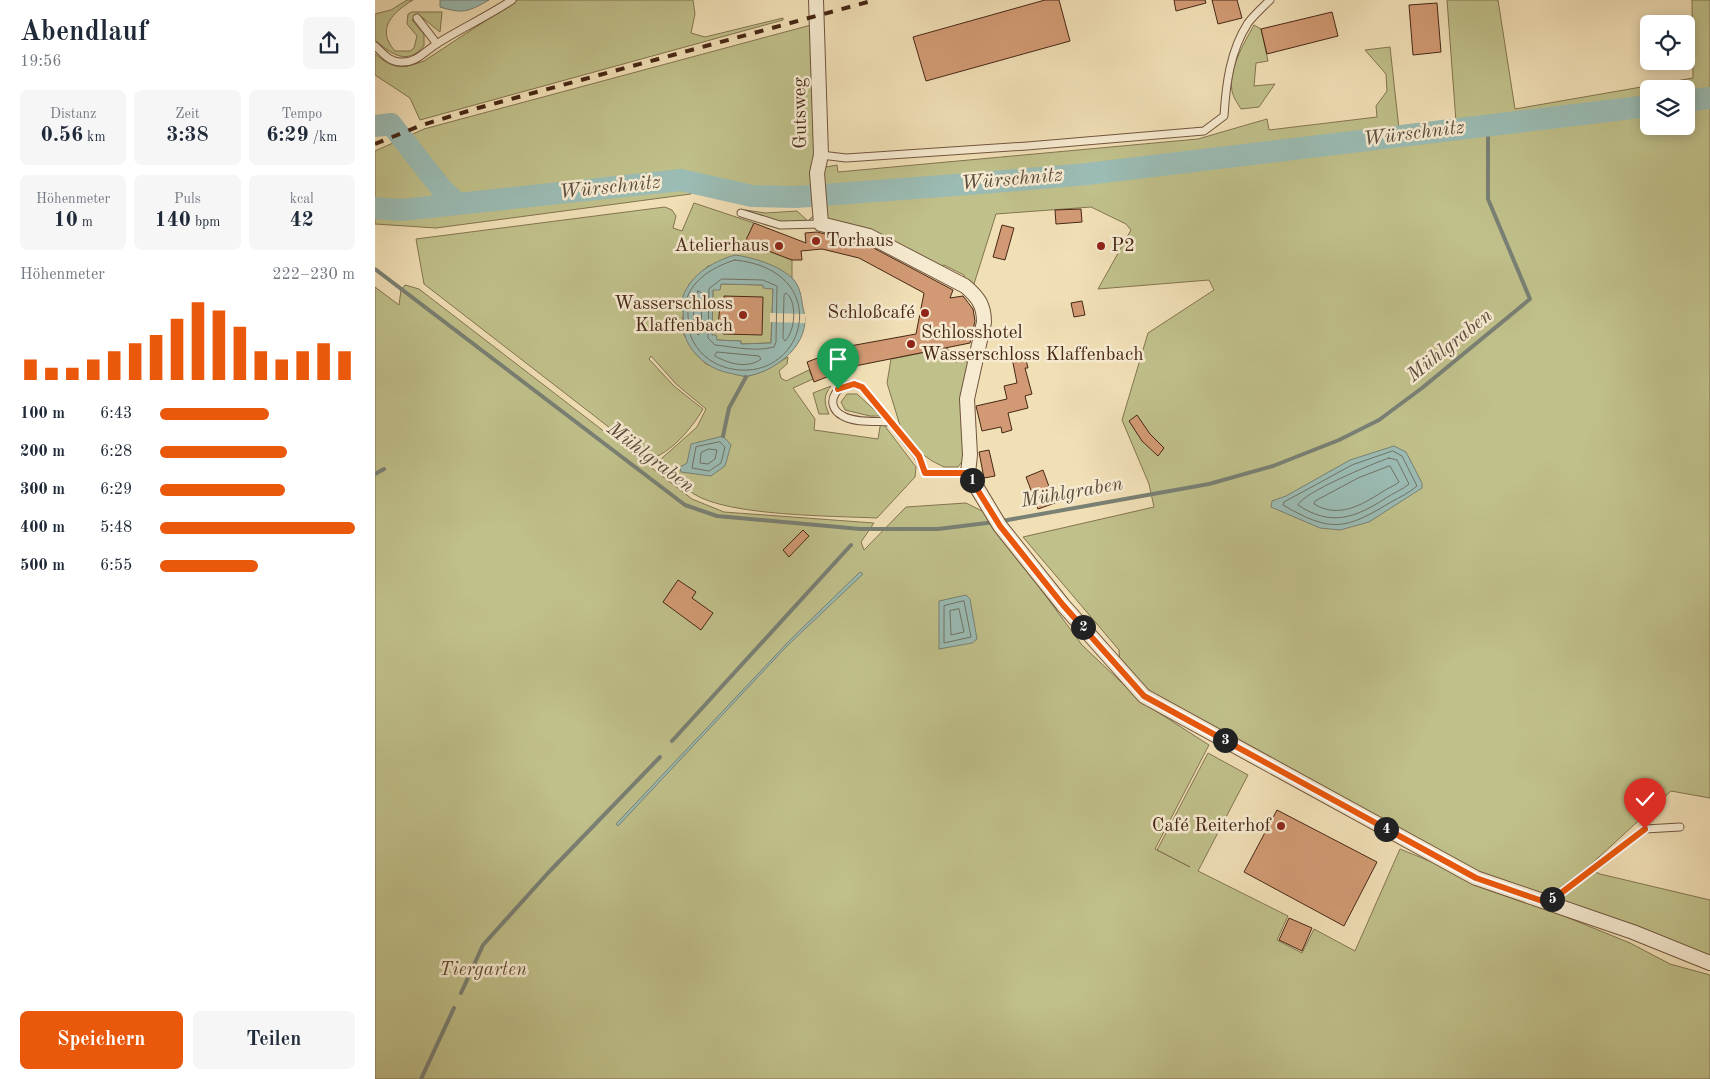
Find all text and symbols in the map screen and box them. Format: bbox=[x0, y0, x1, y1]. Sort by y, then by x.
map controls bbox=[1640, 15, 1695, 135]
button: locate bbox=[1640, 15, 1695, 70]
button: share bbox=[303, 17, 355, 69]
text: Abendlauf bbox=[20, 19, 148, 47]
text: 19:56 bbox=[20, 54, 62, 70]
street label: Gutsweg bbox=[791, 76, 811, 149]
button: layers bbox=[1640, 80, 1695, 135]
text: Distanz bbox=[50, 107, 96, 121]
text: Zeit bbox=[175, 107, 200, 121]
text: Tempo bbox=[281, 107, 322, 121]
water label: Würschnitz bbox=[1362, 118, 1466, 150]
text: 0.56 bbox=[41, 125, 83, 146]
text: 3:38 bbox=[166, 125, 209, 146]
text: 6:29 bbox=[266, 125, 309, 146]
text: km bbox=[83, 130, 106, 144]
text: /km bbox=[309, 130, 337, 144]
water label: Würschnitz bbox=[960, 166, 1064, 194]
water label: Würschnitz bbox=[558, 173, 662, 203]
text: Höhenmeter bbox=[36, 192, 110, 206]
text: Puls bbox=[174, 192, 201, 206]
text: kcal bbox=[290, 192, 314, 206]
text: 10 bbox=[53, 210, 78, 231]
text: 140 bbox=[154, 210, 191, 231]
text: 42 bbox=[290, 210, 314, 231]
text: m bbox=[78, 215, 93, 229]
text: bpm bbox=[191, 215, 221, 229]
place label: Torhaus bbox=[826, 232, 894, 251]
marker: Torhaus bbox=[810, 235, 822, 247]
place label: Atelierhaus bbox=[674, 237, 769, 256]
place label: P2 bbox=[1111, 237, 1135, 256]
marker: Atelierhaus bbox=[773, 240, 785, 252]
marker: P2 bbox=[1095, 240, 1107, 252]
text: Höhenmeter bbox=[20, 267, 105, 283]
text: 222–230 m bbox=[272, 267, 355, 283]
place label: Wasserschloss Klaffenbach bbox=[614, 295, 733, 336]
place label: Schloßcafé bbox=[827, 304, 915, 323]
water label: Mühlgraben bbox=[1403, 306, 1497, 387]
marker: Schloßcafé bbox=[919, 307, 931, 319]
marker: Wasserschloss Klaffenbach bbox=[737, 309, 749, 321]
place label: Schlosshotel Wasserschloss Klaffenbach bbox=[921, 324, 1144, 365]
pin bbox=[817, 338, 859, 389]
marker: Schlosshotel Wasserschloss Klaffenbach bbox=[905, 338, 917, 350]
icon: arrive bbox=[824, 345, 852, 373]
text: 100 m bbox=[20, 406, 65, 422]
text: 6:43 bbox=[100, 406, 132, 422]
water label: Mühlgraben bbox=[602, 418, 697, 497]
text: 200 m bbox=[20, 444, 65, 460]
text: 6:28 bbox=[100, 444, 132, 460]
pin: 1 bbox=[959, 468, 985, 492]
text: 1 bbox=[968, 473, 977, 487]
water label: Mühlgraben bbox=[1018, 474, 1125, 512]
text: 300 m bbox=[20, 482, 65, 498]
text: 6:29 bbox=[100, 482, 132, 498]
text: 400 m bbox=[20, 520, 65, 536]
text: 5:48 bbox=[100, 520, 132, 536]
text: 500 m bbox=[20, 558, 65, 574]
text: 6:55 bbox=[100, 558, 132, 574]
pin: 2 bbox=[1071, 614, 1095, 640]
text: 2 bbox=[1079, 620, 1088, 634]
pin: 3 bbox=[1213, 728, 1237, 752]
text: 3 bbox=[1221, 733, 1230, 747]
pin bbox=[1624, 778, 1666, 829]
icon: check bbox=[1631, 785, 1659, 813]
pin: 4 bbox=[1373, 816, 1399, 842]
place label: Café Reiterhof bbox=[1152, 817, 1272, 836]
marker: Café Reiterhof bbox=[1275, 820, 1287, 832]
text: 4 bbox=[1382, 822, 1391, 836]
pin: 5 bbox=[1539, 886, 1565, 912]
text: 5 bbox=[1548, 892, 1557, 906]
park label: Tiergarten bbox=[439, 961, 527, 980]
button: Speichern bbox=[20, 1011, 183, 1069]
button: Teilen bbox=[193, 1011, 355, 1069]

